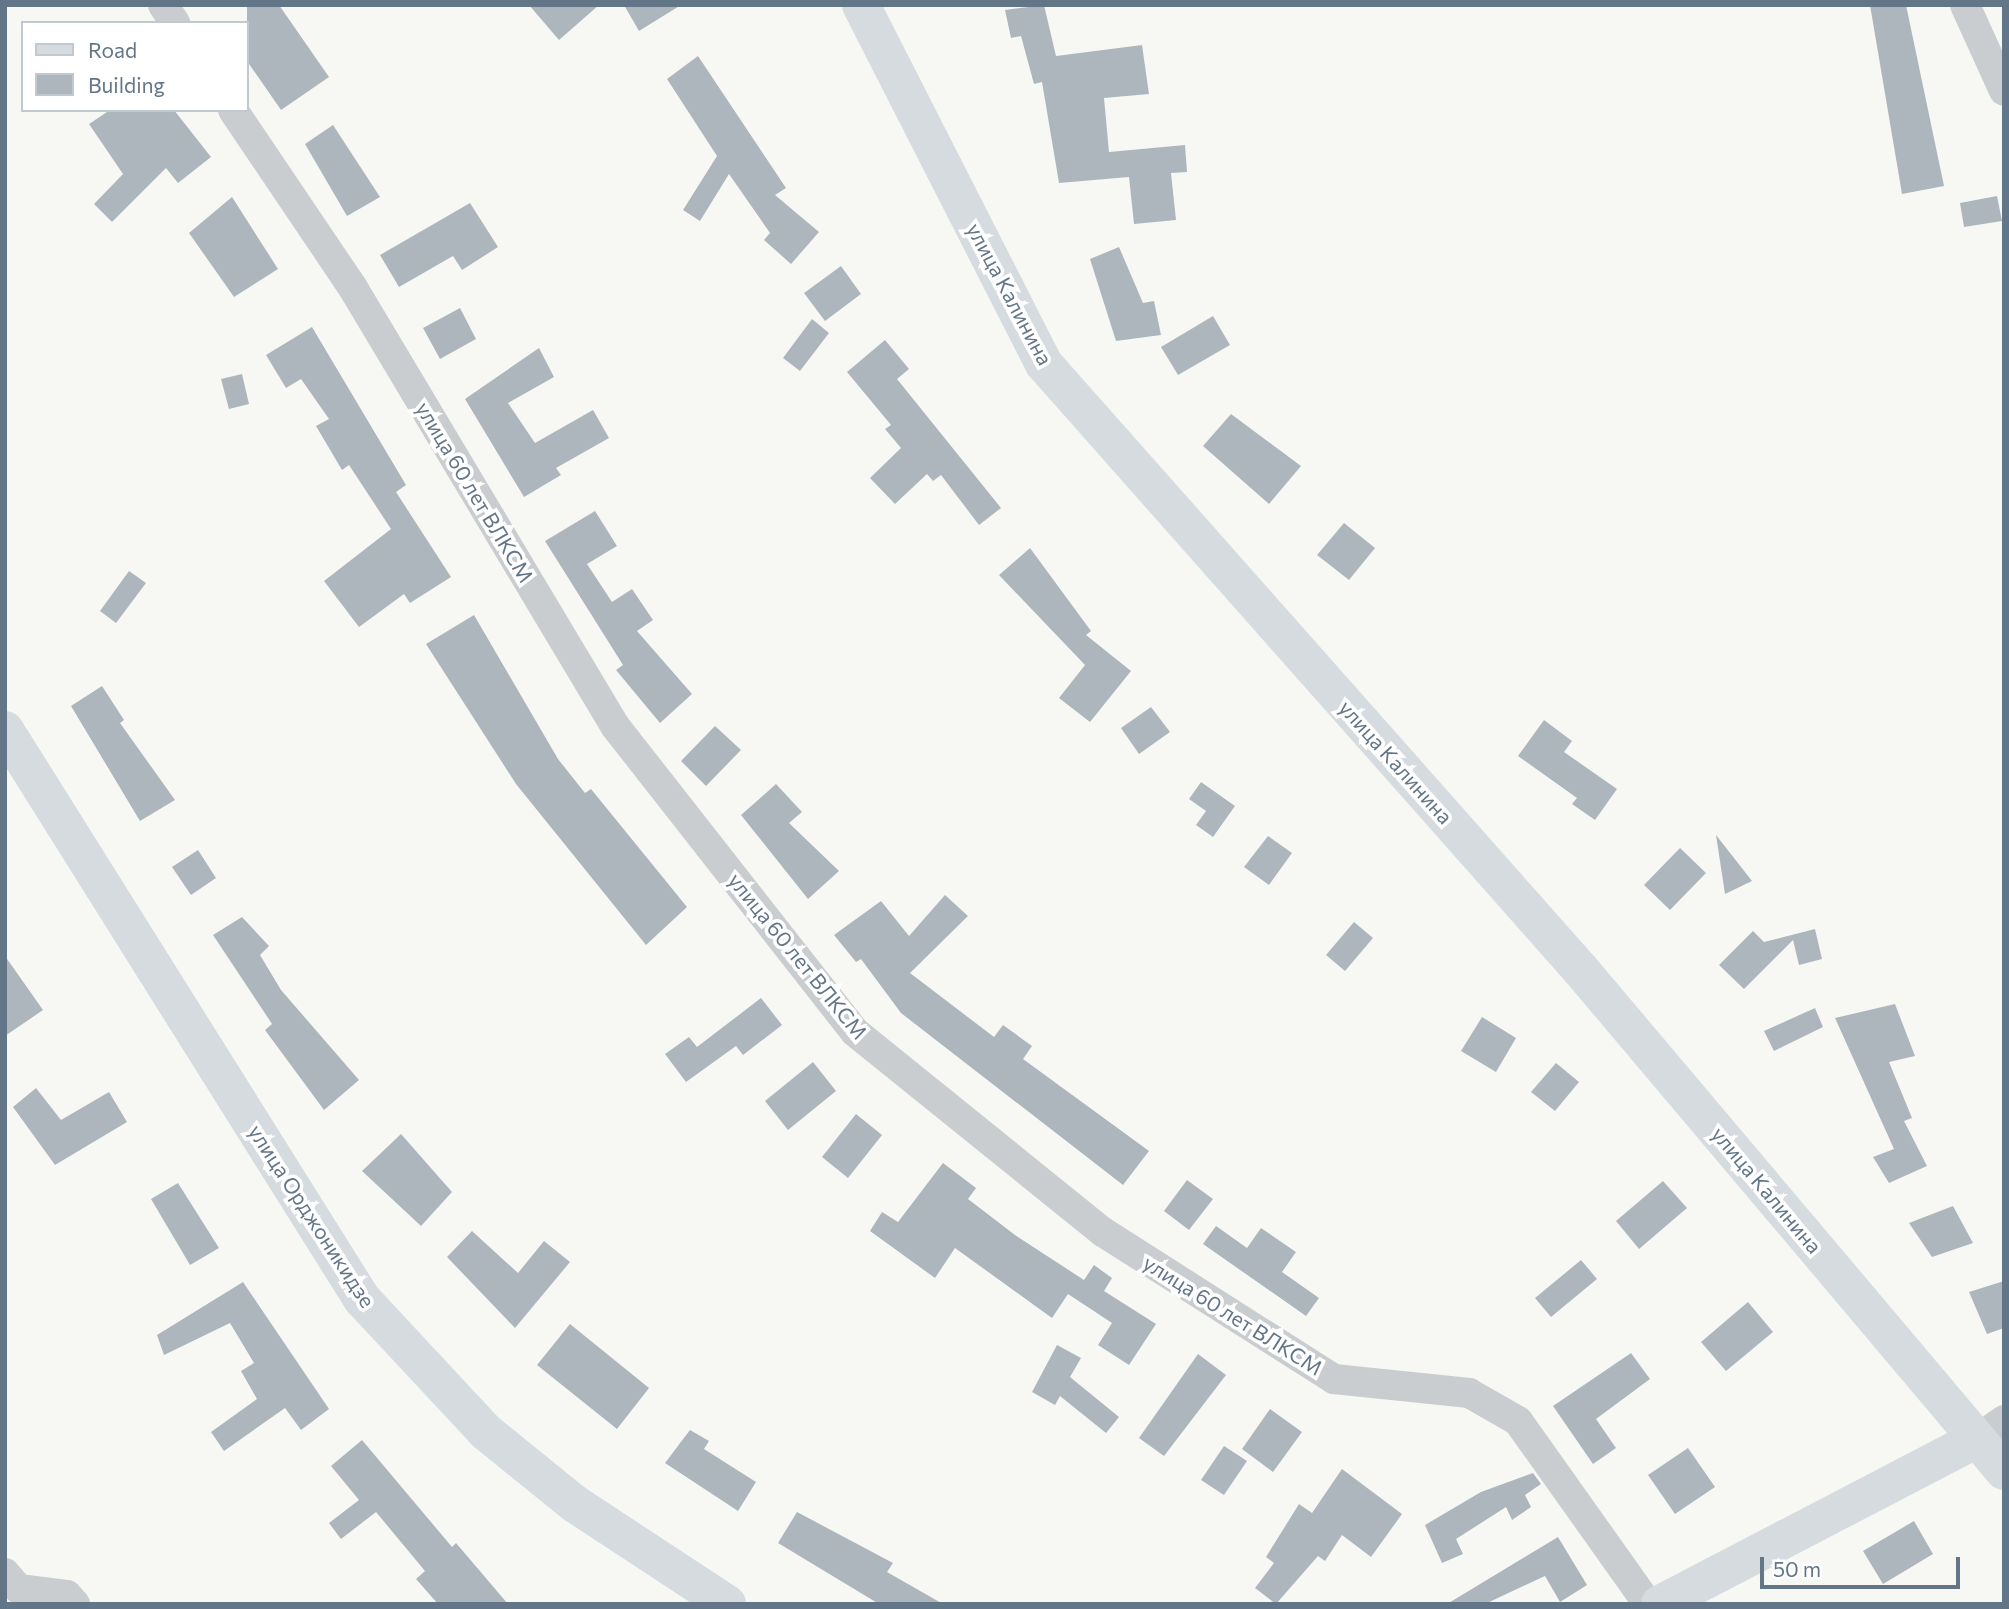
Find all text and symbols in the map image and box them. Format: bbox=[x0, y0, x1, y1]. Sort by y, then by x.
legend bbox=[21, 21, 248, 112]
text: Road bbox=[88, 37, 137, 62]
text: Building bbox=[88, 72, 165, 97]
street label: улица Калинина bbox=[962, 219, 1058, 369]
street label: улица 60 лет ВЛКСМ bbox=[411, 397, 539, 587]
street label: улица Калинина bbox=[1334, 695, 1458, 829]
street label: улица 60 лет ВЛКСМ bbox=[723, 868, 873, 1044]
street label: улица Орджоникидзе bbox=[244, 1120, 380, 1312]
street label: улица Калинина bbox=[1707, 1122, 1827, 1258]
street label: улица 60 лет ВЛКСМ bbox=[1139, 1250, 1327, 1380]
scale bar bbox=[1764, 1542, 1964, 1586]
text: 50 m bbox=[1773, 1556, 1821, 1581]

